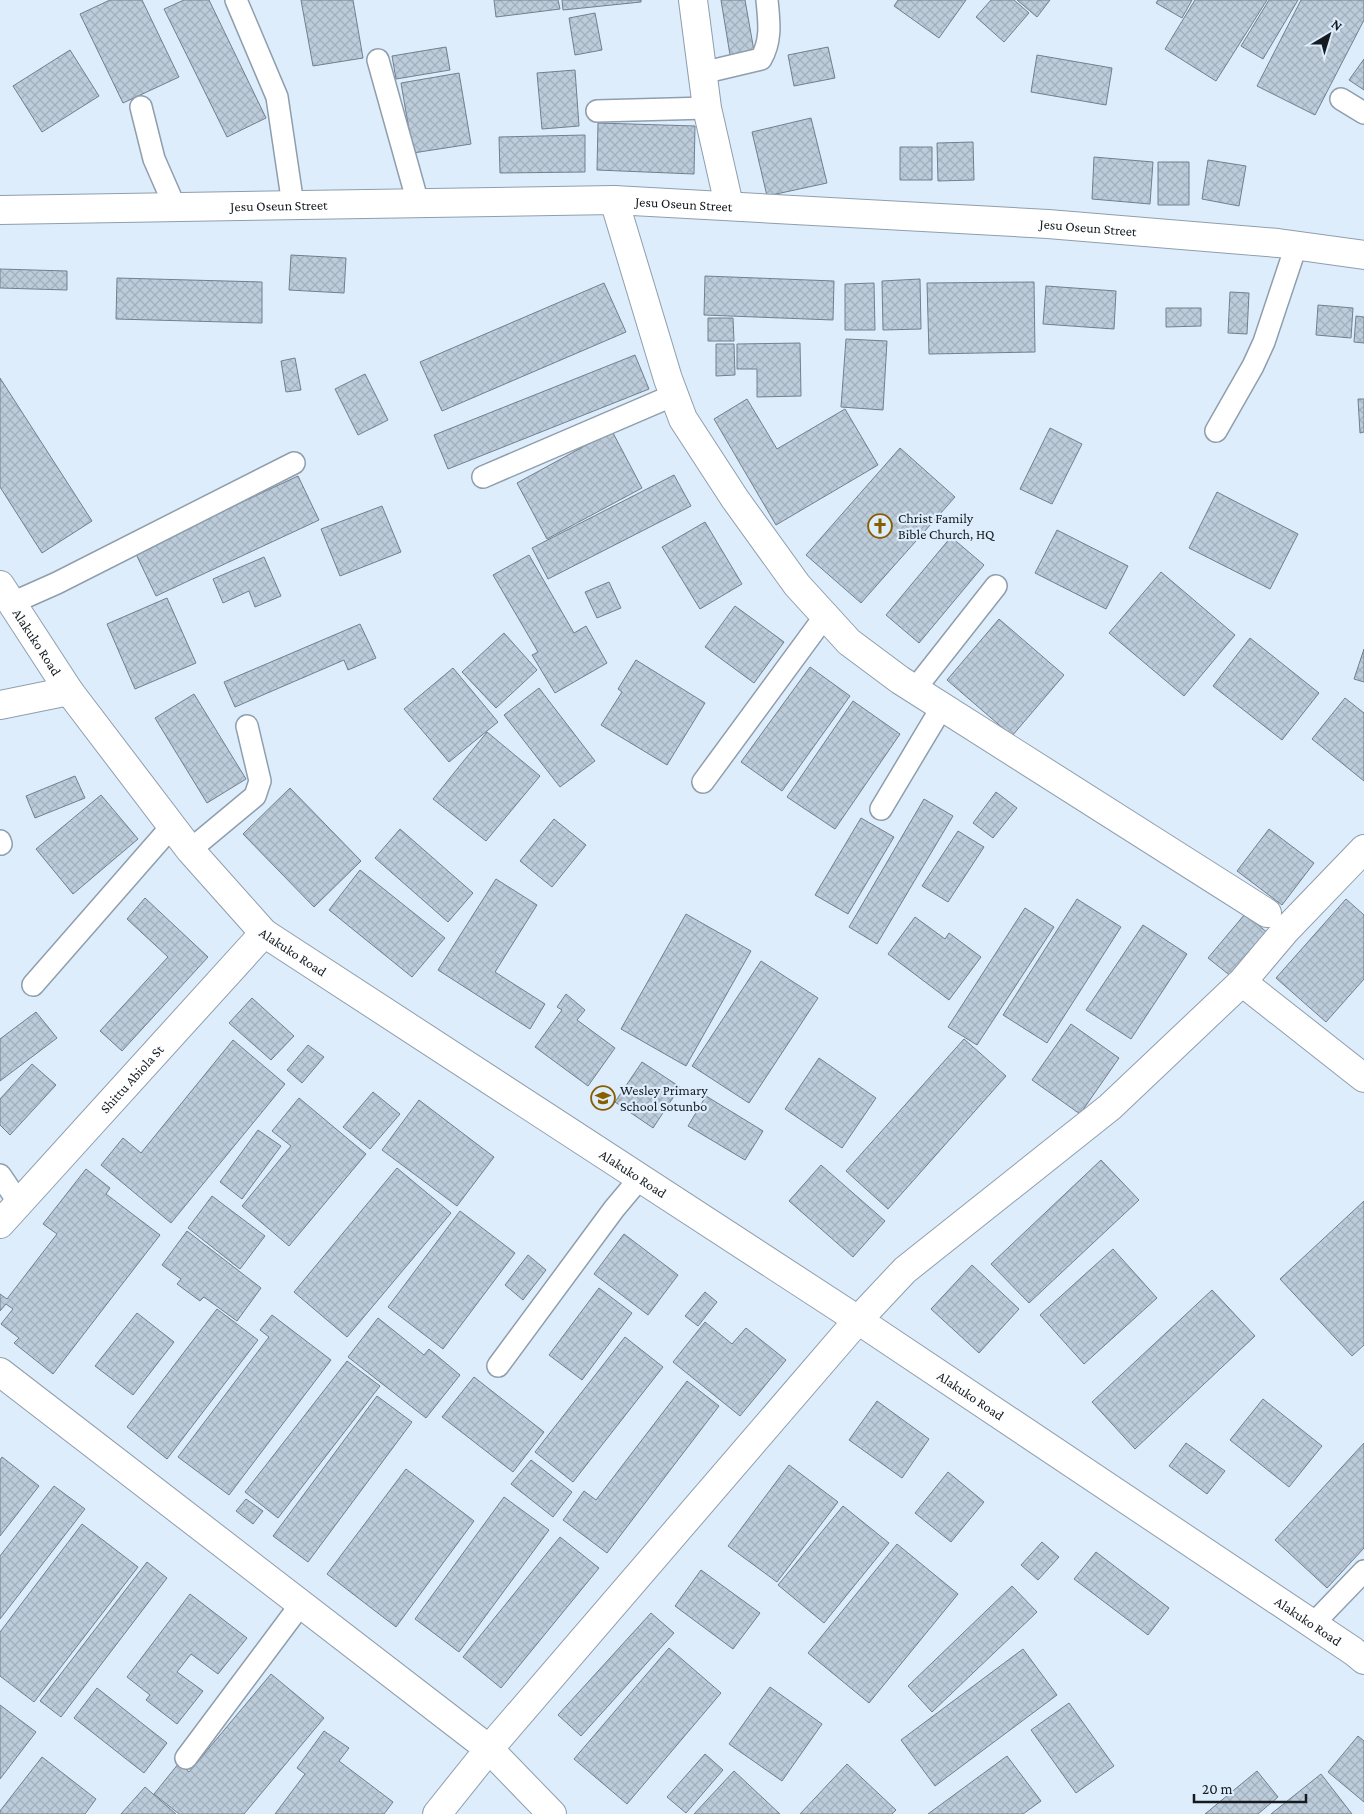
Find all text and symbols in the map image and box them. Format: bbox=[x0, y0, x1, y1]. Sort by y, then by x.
north arrow bbox=[1304, 10, 1354, 60]
text: N bbox=[1328, 16, 1346, 34]
street label: Jesu Oseun Street bbox=[633, 193, 733, 215]
street label: Jesu Oseun Street bbox=[228, 197, 328, 214]
street label: Jesu Oseun Street bbox=[1037, 215, 1138, 239]
place label: Christ Family Bible Church, HQ bbox=[898, 510, 995, 542]
church icon: Christ Family Bible Church, HQ bbox=[867, 513, 893, 539]
street label: Alakuko Road bbox=[9, 605, 65, 679]
street label: Alakuko Road bbox=[256, 924, 330, 980]
street label: Shittu Abiola St bbox=[97, 1041, 167, 1116]
place label: Wesley Primary School Sotunbo bbox=[620, 1082, 708, 1114]
school or university icon: Wesley Primary School Sotunbo bbox=[590, 1085, 616, 1111]
street label: Alakuko Road bbox=[597, 1146, 670, 1201]
street label: Alakuko Road bbox=[934, 1367, 1008, 1424]
street label: Alakuko Road bbox=[1272, 1593, 1345, 1649]
scale bar bbox=[1194, 1772, 1306, 1804]
text: 20 m bbox=[1202, 1781, 1233, 1797]

